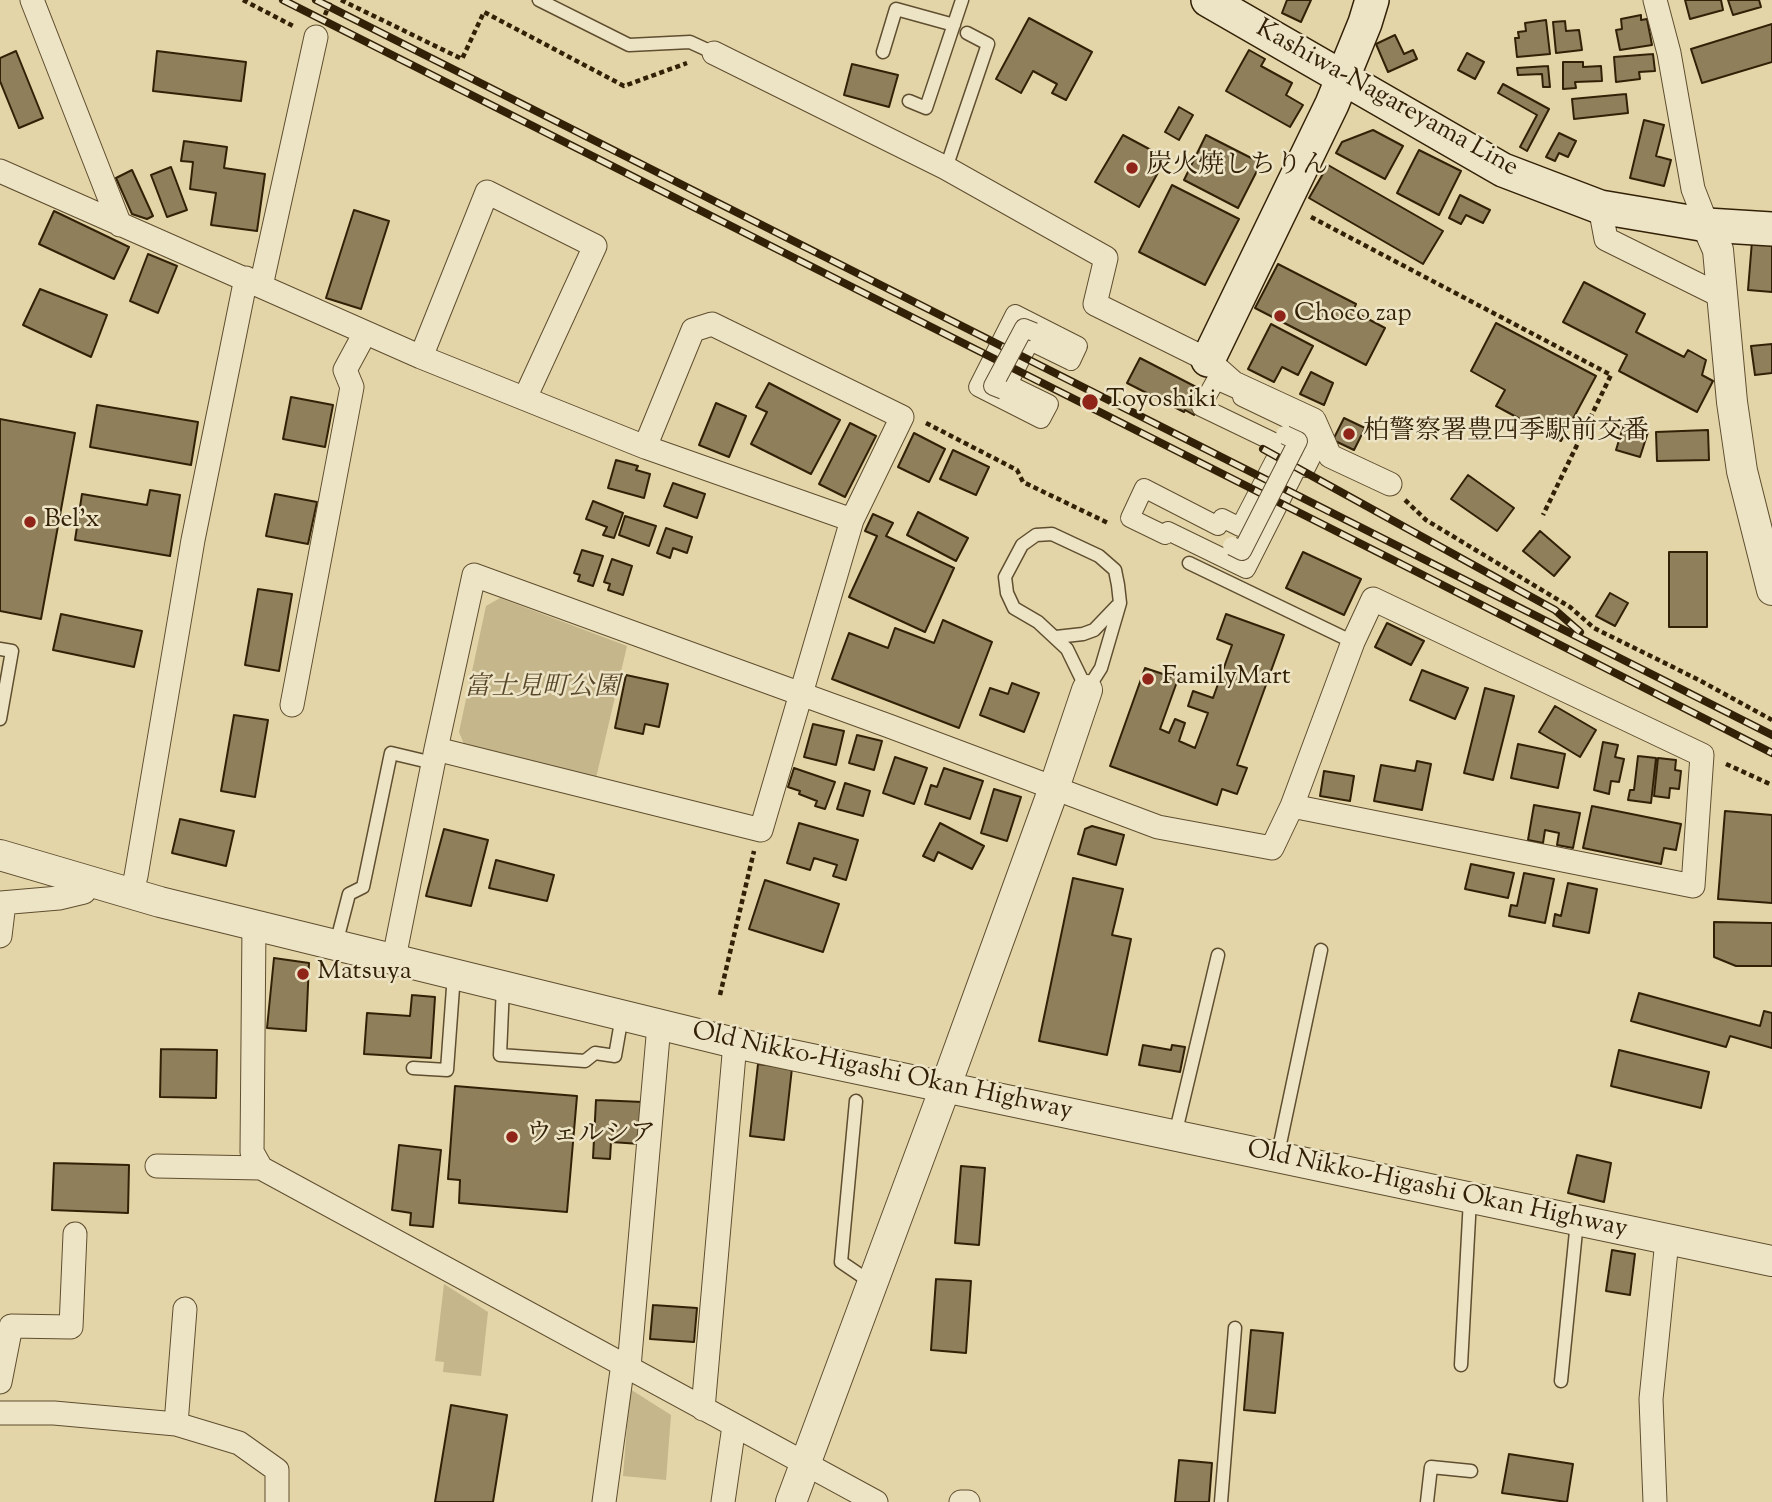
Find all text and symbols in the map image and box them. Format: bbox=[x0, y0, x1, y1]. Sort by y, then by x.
street label: Kashiwa-Nagareyama Line bbox=[1249, 15, 1523, 185]
place label: 炭火焼しちりん bbox=[1146, 152, 1328, 184]
marker: 炭火焼しちりん bbox=[1124, 160, 1140, 176]
place label: Choco zap bbox=[1294, 300, 1412, 332]
marker: Choco zap bbox=[1272, 308, 1288, 324]
place label: Toyoshiki bbox=[1106, 386, 1217, 418]
marker: Toyoshiki bbox=[1080, 392, 1100, 412]
place label: 柏警察署豊四季駅前交番 bbox=[1363, 418, 1649, 450]
marker: 柏警察署豊四季駅前交番 bbox=[1341, 426, 1357, 442]
place label: Bel'x bbox=[44, 506, 100, 538]
marker: Bel'x bbox=[22, 514, 38, 530]
place label: FamilyMart bbox=[1162, 663, 1291, 695]
marker: FamilyMart bbox=[1140, 671, 1156, 687]
park label: 富士見町公園 bbox=[464, 674, 620, 706]
place label: Matsuya bbox=[317, 958, 412, 990]
marker: Matsuya bbox=[295, 966, 311, 982]
street label: Old Nikko-Higashi Okan Highway bbox=[689, 1017, 1075, 1129]
place label: ウェルシア bbox=[526, 1121, 656, 1153]
marker: ウェルシア bbox=[504, 1129, 520, 1145]
street label: Old Nikko-Higashi Okan Highway bbox=[1244, 1135, 1630, 1247]

